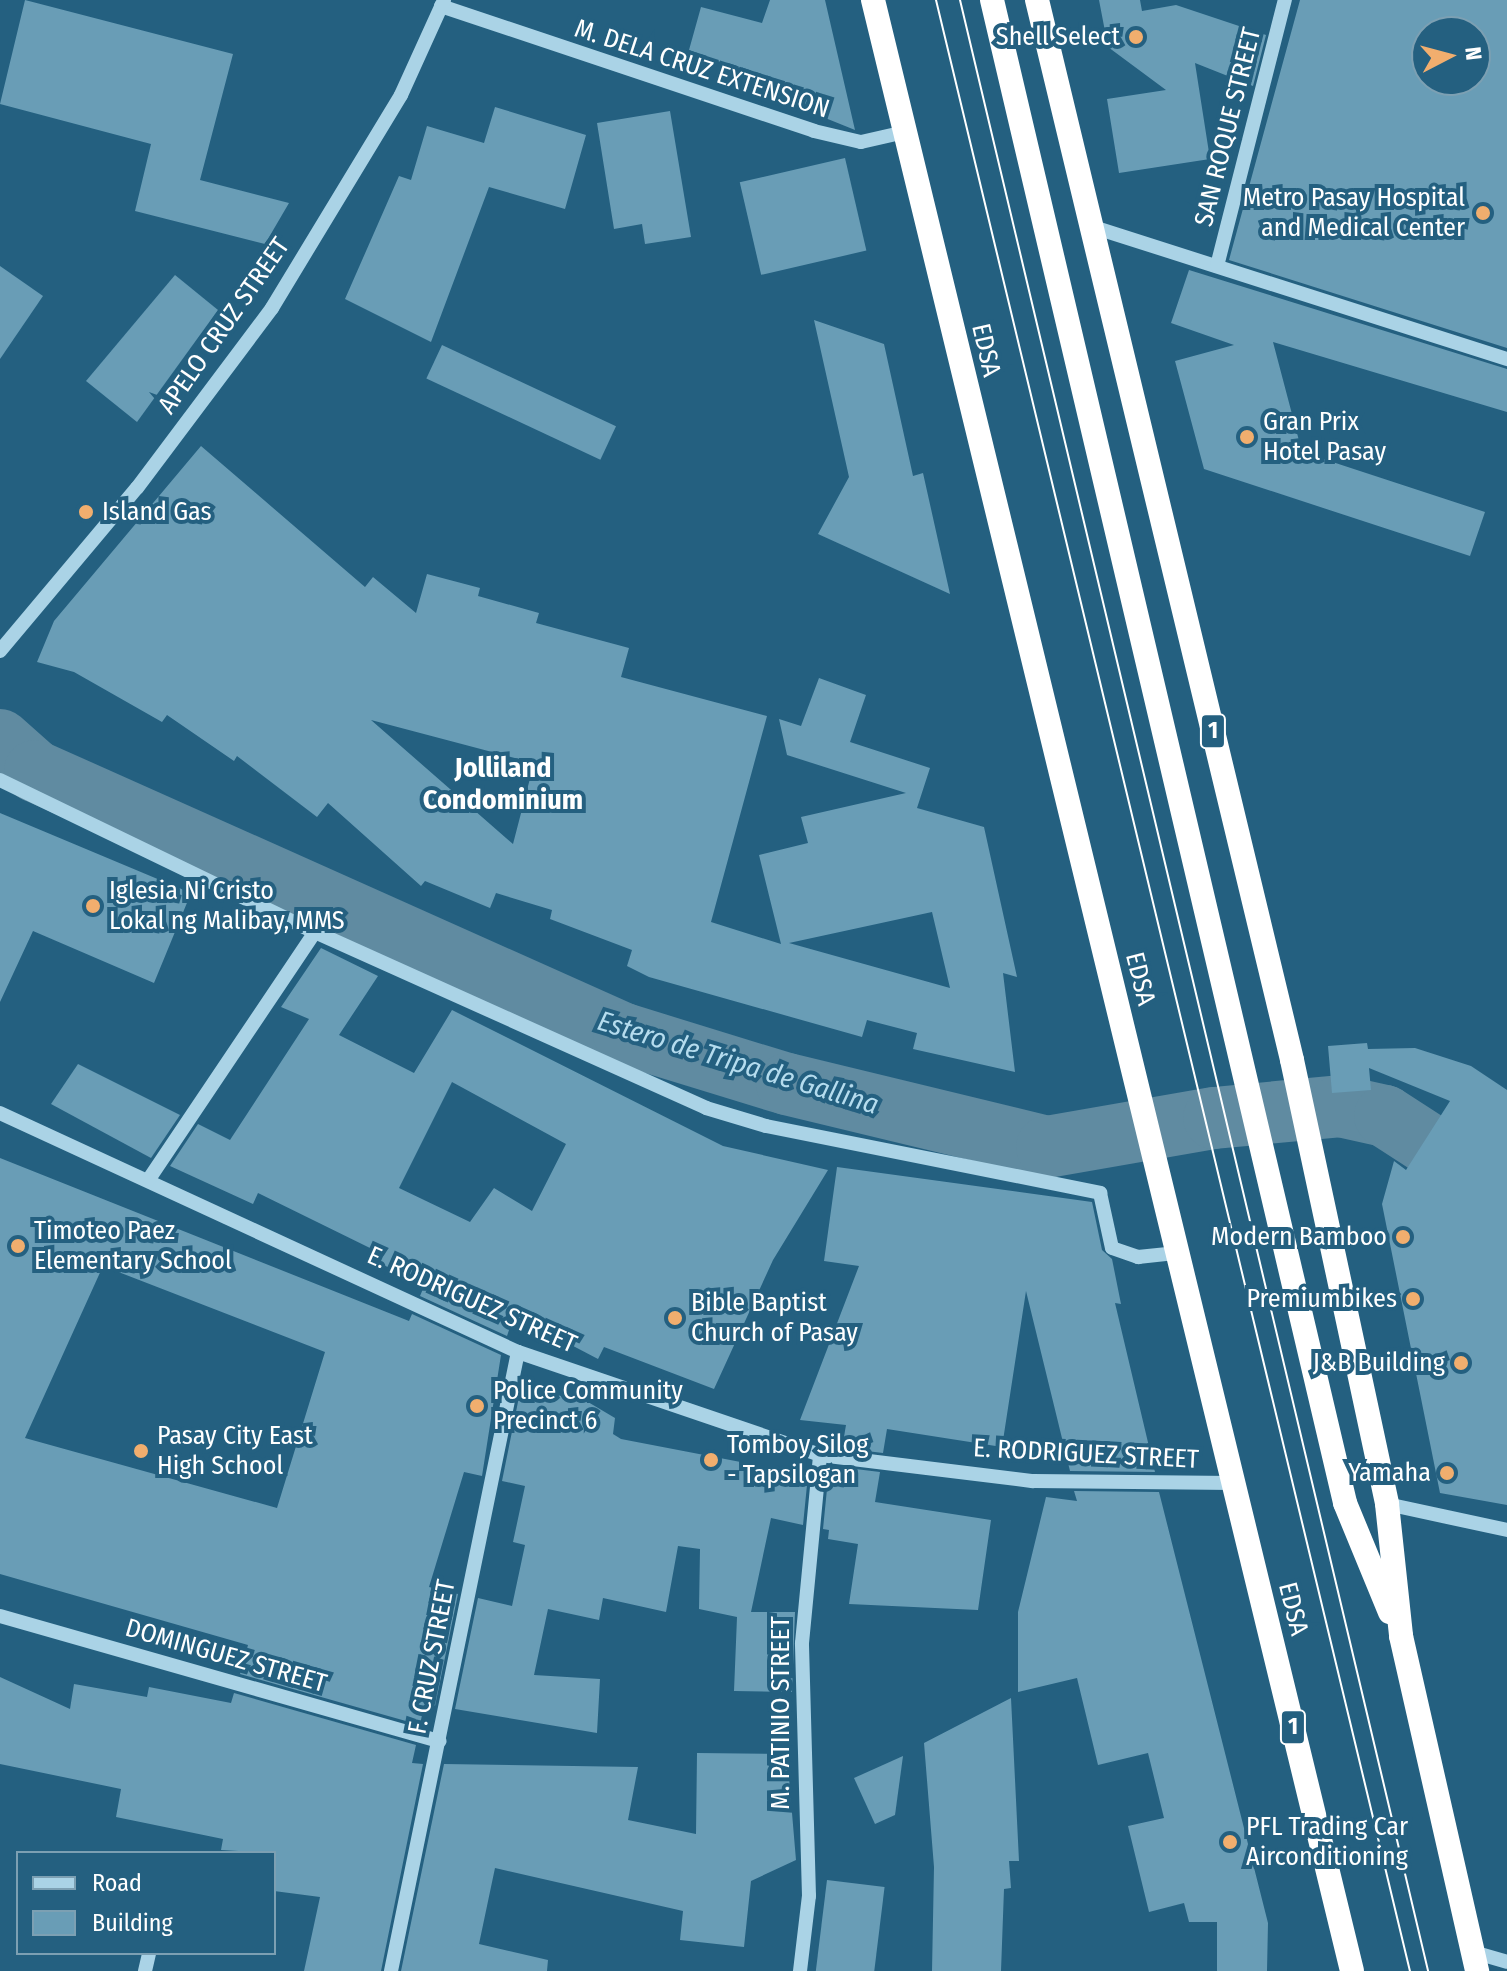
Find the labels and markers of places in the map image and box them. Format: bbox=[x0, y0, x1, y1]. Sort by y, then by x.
place label: Shell Select bbox=[996, 21, 1120, 53]
marker: Shell Select bbox=[1127, 28, 1145, 46]
place label: Metro Pasay Hospital and Medical Center bbox=[1243, 182, 1465, 244]
marker: Metro Pasay Hospital and Medical Center bbox=[1472, 202, 1494, 224]
place label: Gran Prix Hotel Pasay bbox=[1263, 406, 1386, 468]
marker: Gran Prix Hotel Pasay bbox=[1238, 428, 1256, 446]
place label: Island Gas bbox=[102, 496, 212, 528]
marker: Island Gas bbox=[77, 503, 95, 521]
place label: Iglesia Ni Cristo Lokal ng Malibay, MMS bbox=[109, 875, 345, 936]
marker: Iglesia Ni Cristo Lokal ng Malibay, MMS bbox=[84, 897, 102, 915]
place label: Timoteo Paez Elementary School bbox=[34, 1215, 232, 1276]
place label: Modern Bamboo bbox=[1211, 1221, 1387, 1253]
marker: Modern Bamboo bbox=[1394, 1228, 1412, 1246]
marker: Timoteo Paez Elementary School bbox=[9, 1237, 27, 1255]
place label: Premiumbikes bbox=[1246, 1283, 1397, 1315]
place label: Bible Baptist Church of Pasay bbox=[691, 1287, 858, 1348]
marker: Premiumbikes bbox=[1404, 1290, 1422, 1308]
marker: Bible Baptist Church of Pasay bbox=[666, 1309, 684, 1327]
place label: J&B Building bbox=[1313, 1347, 1445, 1379]
marker: J&B Building bbox=[1452, 1354, 1470, 1372]
place label: Police Community Precinct 6 bbox=[493, 1375, 683, 1436]
marker: Police Community Precinct 6 bbox=[468, 1397, 486, 1415]
place label: Pasay City East High School bbox=[157, 1420, 313, 1482]
place label: Tomboy Silog - Tapsilogan bbox=[727, 1429, 868, 1490]
marker: Pasay City East High School bbox=[132, 1442, 150, 1460]
marker: Tomboy Silog - Tapsilogan bbox=[702, 1451, 720, 1469]
place label: Yamaha bbox=[1348, 1457, 1431, 1489]
marker: Yamaha bbox=[1438, 1464, 1456, 1482]
place label: PFL Trading Car Airconditioning bbox=[1246, 1811, 1408, 1872]
marker: PFL Trading Car Airconditioning bbox=[1221, 1833, 1239, 1851]

